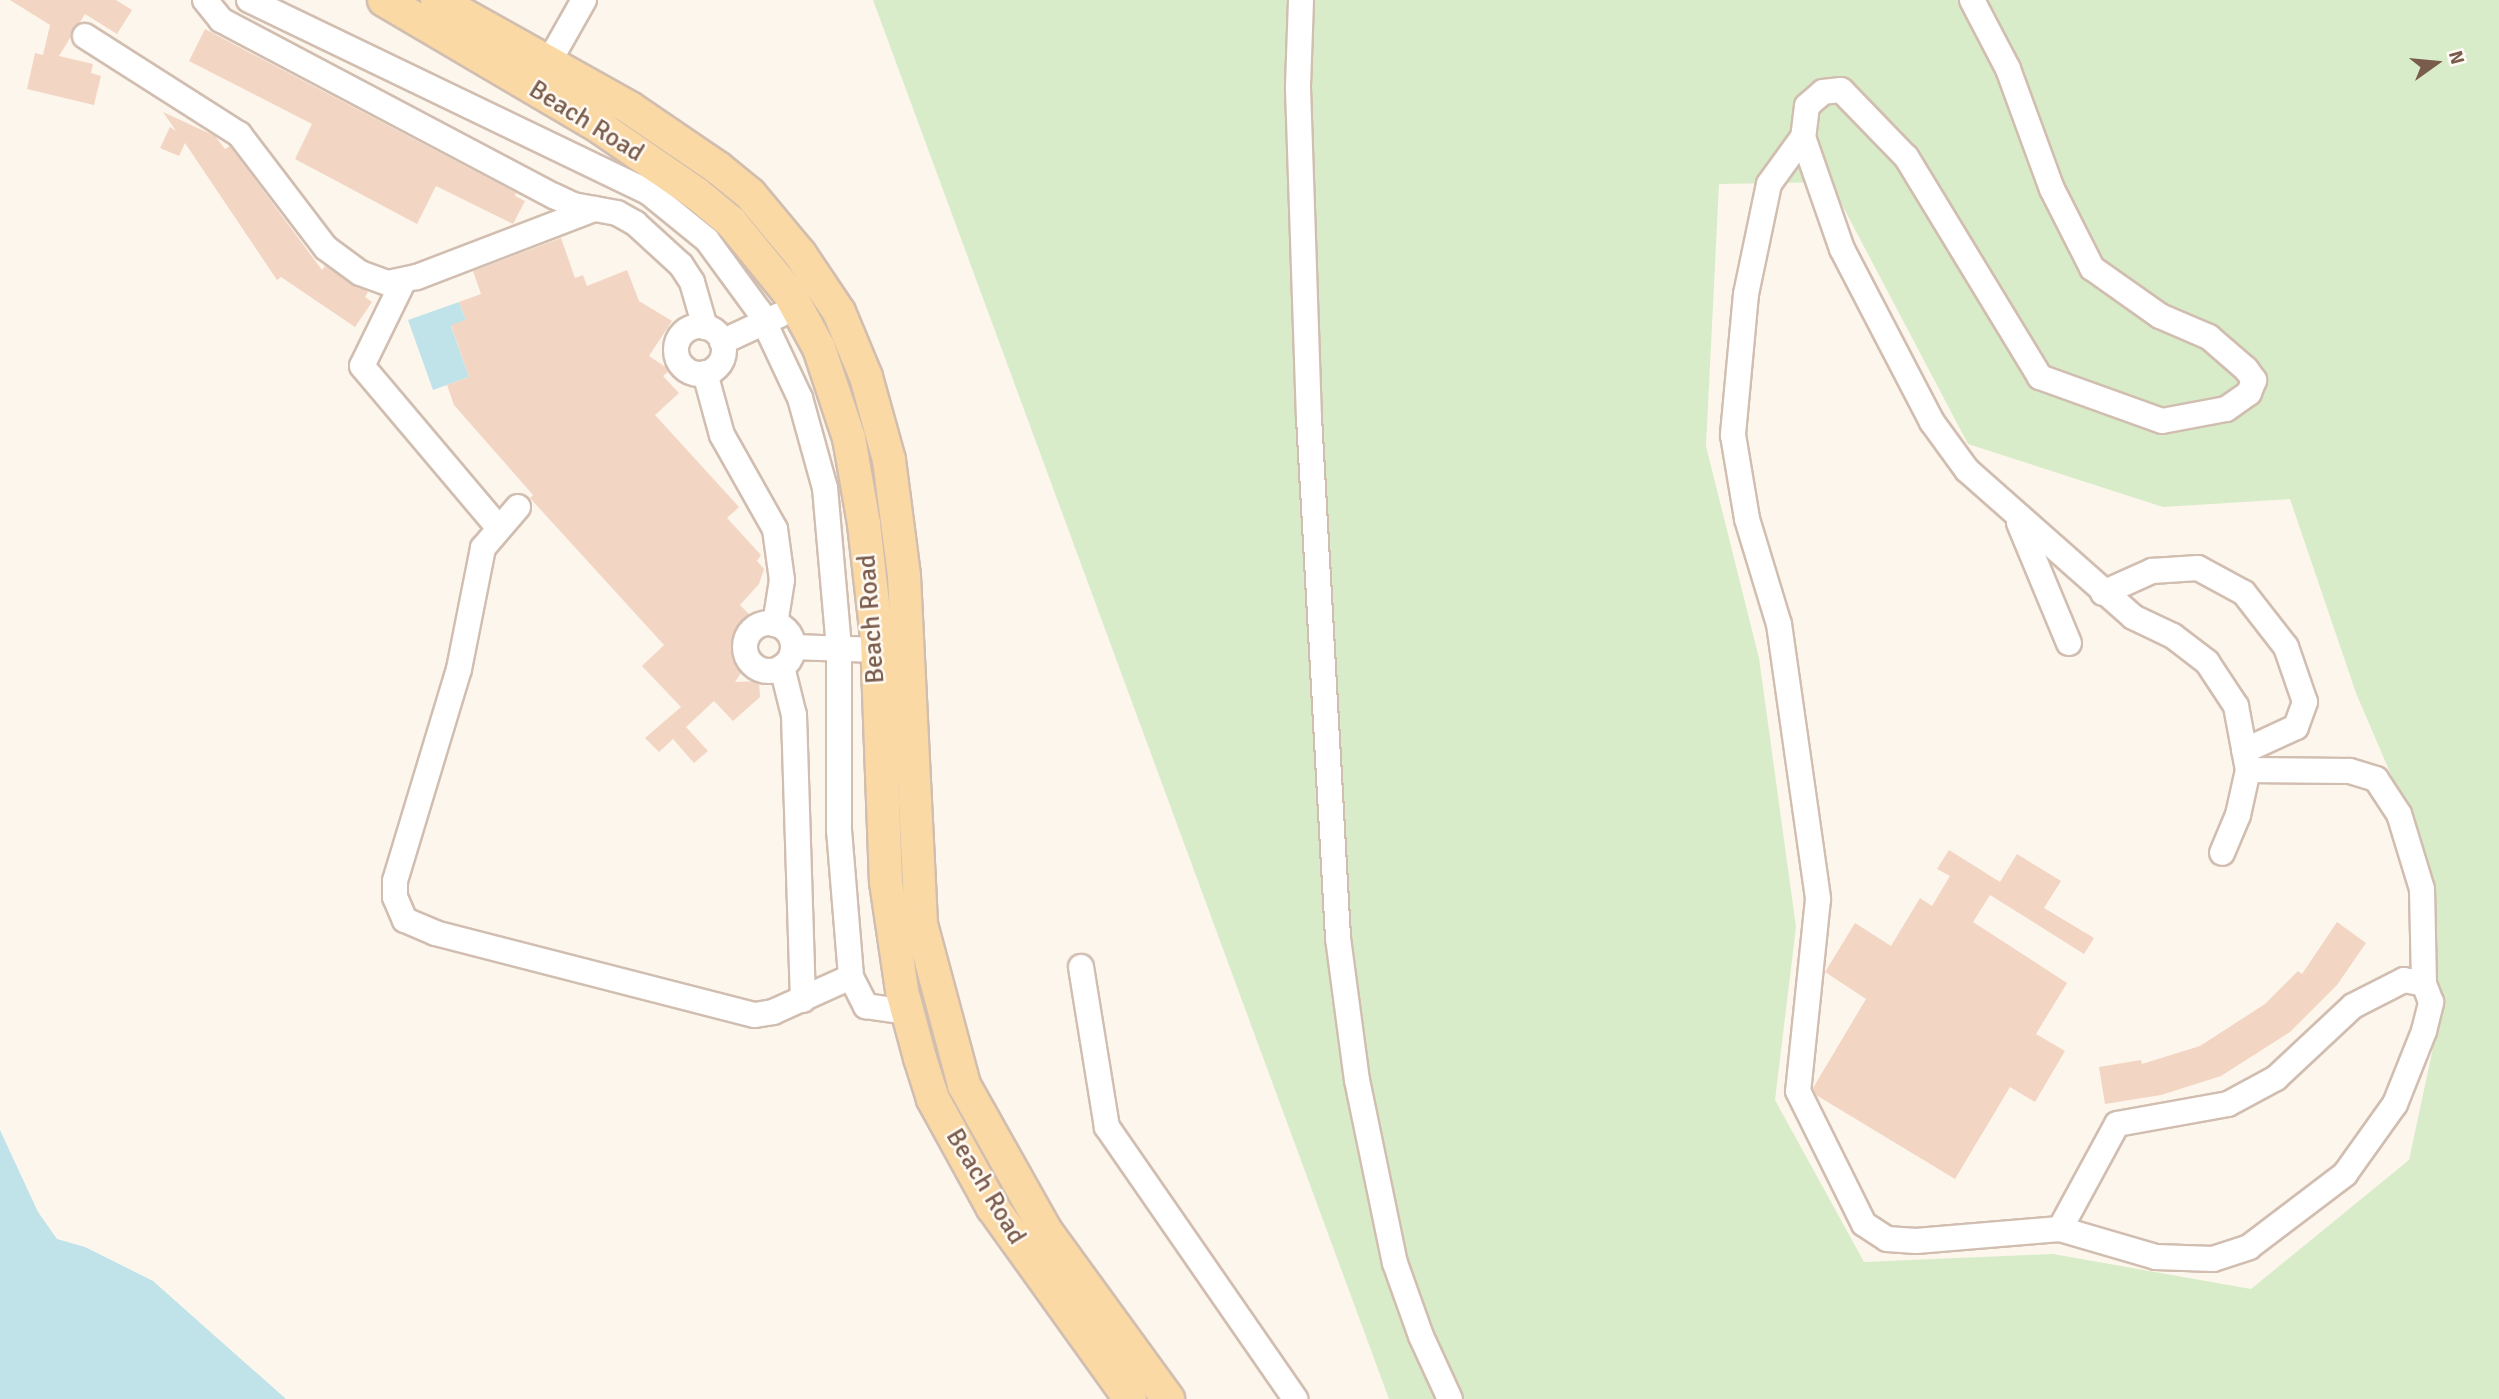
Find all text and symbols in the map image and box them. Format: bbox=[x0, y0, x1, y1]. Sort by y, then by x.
north arrow bbox=[2401, 28, 2471, 98]
text: N bbox=[2443, 48, 2470, 67]
street label: Beach Road bbox=[523, 74, 649, 170]
street label: Beach Road bbox=[852, 553, 892, 685]
street label: Beach Road bbox=[938, 1123, 1032, 1251]

